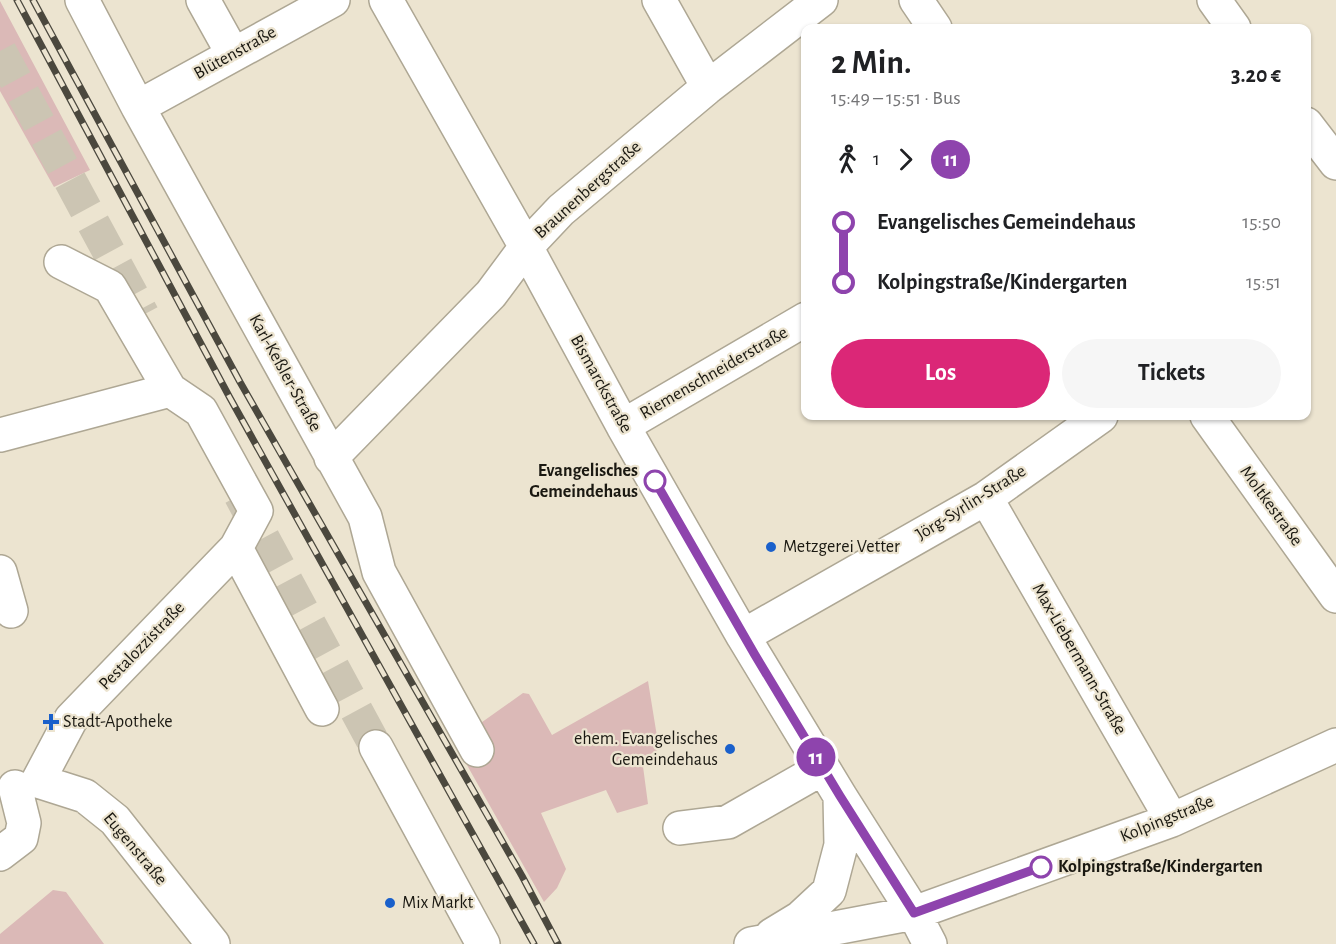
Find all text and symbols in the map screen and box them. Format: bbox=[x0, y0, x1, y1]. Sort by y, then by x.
street label: Blütenstraße bbox=[191, 23, 279, 83]
text: 2 Min. bbox=[831, 47, 911, 80]
text: 3.20 € bbox=[1231, 64, 1281, 86]
text: 15:49 – 15:51 · Bus bbox=[831, 88, 961, 108]
street label: Braunenbergstraße bbox=[531, 138, 645, 242]
icon: walk bbox=[831, 143, 864, 176]
icon: forward bbox=[889, 143, 922, 176]
text: 1 bbox=[873, 149, 880, 169]
text: 11 bbox=[943, 149, 958, 170]
text: Evangelisches Gemeindehaus bbox=[877, 211, 1136, 233]
text: 15:50 bbox=[1242, 212, 1281, 232]
text: Kolpingstraße/Kindergarten bbox=[877, 271, 1127, 293]
text: 15:51 bbox=[1246, 272, 1281, 292]
street label: Karl-Keßler-Straße bbox=[245, 311, 325, 435]
street label: Riemenschneiderstraße bbox=[637, 323, 791, 423]
street label: Bismarckstraße bbox=[567, 332, 635, 436]
button: Los bbox=[831, 339, 1050, 408]
button: Tickets bbox=[1062, 339, 1281, 408]
place label: Evangelisches Gemeindehaus bbox=[529, 462, 638, 501]
street label: Jörg-Syrlin-Straße bbox=[913, 462, 1029, 544]
street label: Moltkestraße bbox=[1236, 463, 1306, 549]
marker: Evangelisches Gemeindehaus bbox=[644, 470, 666, 492]
place label: Metzgerei Vetter bbox=[783, 538, 900, 556]
marker: Metzgerei Vetter bbox=[764, 540, 778, 554]
street label: Max-Liebermann-Straße bbox=[1028, 580, 1130, 738]
street label: Pestalozzistraße bbox=[96, 599, 188, 693]
place label: Stadt-Apotheke bbox=[63, 713, 173, 731]
marker: Stadt-Apotheke bbox=[44, 715, 58, 729]
place label: ehem. Evangelisches Gemeindehaus bbox=[574, 730, 718, 769]
line badge: 11 bbox=[789, 738, 843, 777]
marker: ehem. Evangelisches Gemeindehaus bbox=[723, 742, 737, 756]
text: 11 bbox=[808, 747, 824, 768]
street label: Kolpingstraße bbox=[1118, 792, 1216, 846]
street label: Eugenstraße bbox=[100, 809, 170, 889]
marker: Kolpingstraße/Kindergarten bbox=[1030, 856, 1052, 878]
place label: Kolpingstraße/Kindergarten bbox=[1058, 858, 1263, 876]
place label: Mix Markt bbox=[402, 894, 474, 912]
marker: Mix Markt bbox=[383, 896, 397, 910]

